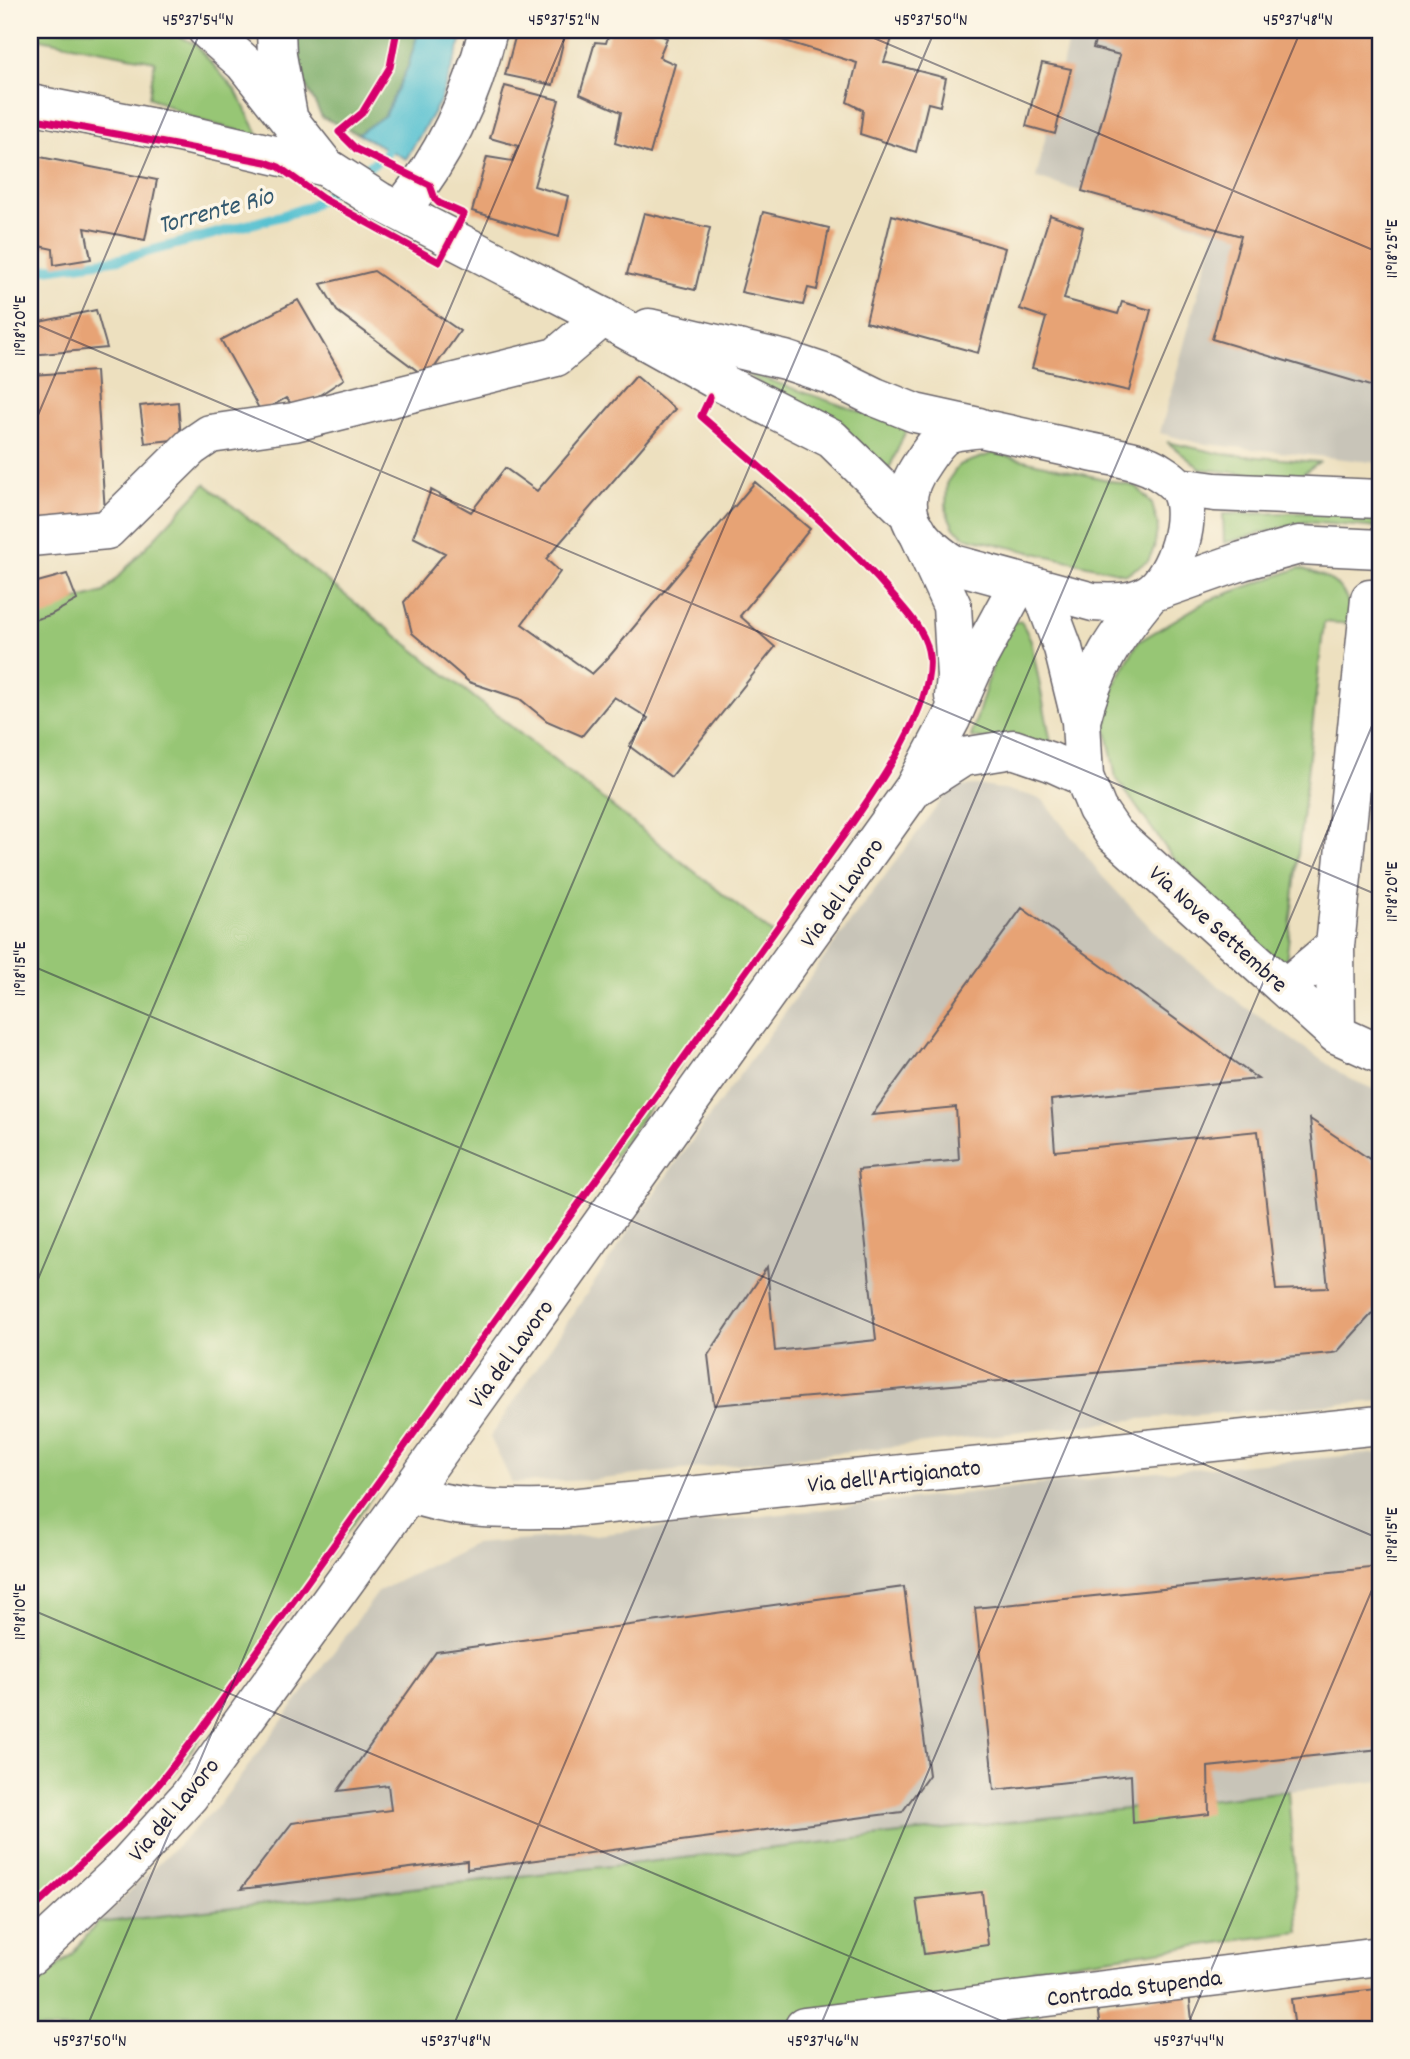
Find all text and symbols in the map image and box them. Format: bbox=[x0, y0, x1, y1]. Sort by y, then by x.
text: 45°37'54"N bbox=[162, 9, 234, 34]
text: 45°37'52"N bbox=[528, 9, 600, 34]
text: 45°37'50"N bbox=[894, 9, 968, 34]
text: 45°37'48"N bbox=[1263, 9, 1333, 34]
water label: Torrente Rio bbox=[154, 179, 279, 246]
text: 11°18'25"E bbox=[1381, 219, 1406, 279]
text: 11°18'20"E bbox=[9, 296, 34, 356]
street label: Via del Lavoro bbox=[793, 832, 894, 956]
street label: Via Nove Settembre bbox=[1140, 858, 1294, 1002]
text: 11°18'20"E bbox=[1381, 862, 1406, 922]
text: 11°18'15"E bbox=[9, 941, 34, 997]
street label: Via del Lavoro bbox=[461, 1293, 564, 1416]
street label: Via dell'Artigianato bbox=[806, 1452, 983, 1504]
text: 11°18'15"E bbox=[1381, 1507, 1406, 1563]
text: 11°18'10"E bbox=[9, 1584, 34, 1640]
street label: Via del Lavoro bbox=[121, 1751, 229, 1871]
street label: Contrada Stupenda bbox=[1045, 1962, 1224, 2018]
text: 45°37'50"N bbox=[53, 2030, 127, 2055]
text: 45°37'48"N bbox=[421, 2030, 491, 2055]
text: 45°37'46"N bbox=[787, 2030, 859, 2055]
text: 45°37'44"N bbox=[1154, 2030, 1224, 2055]

